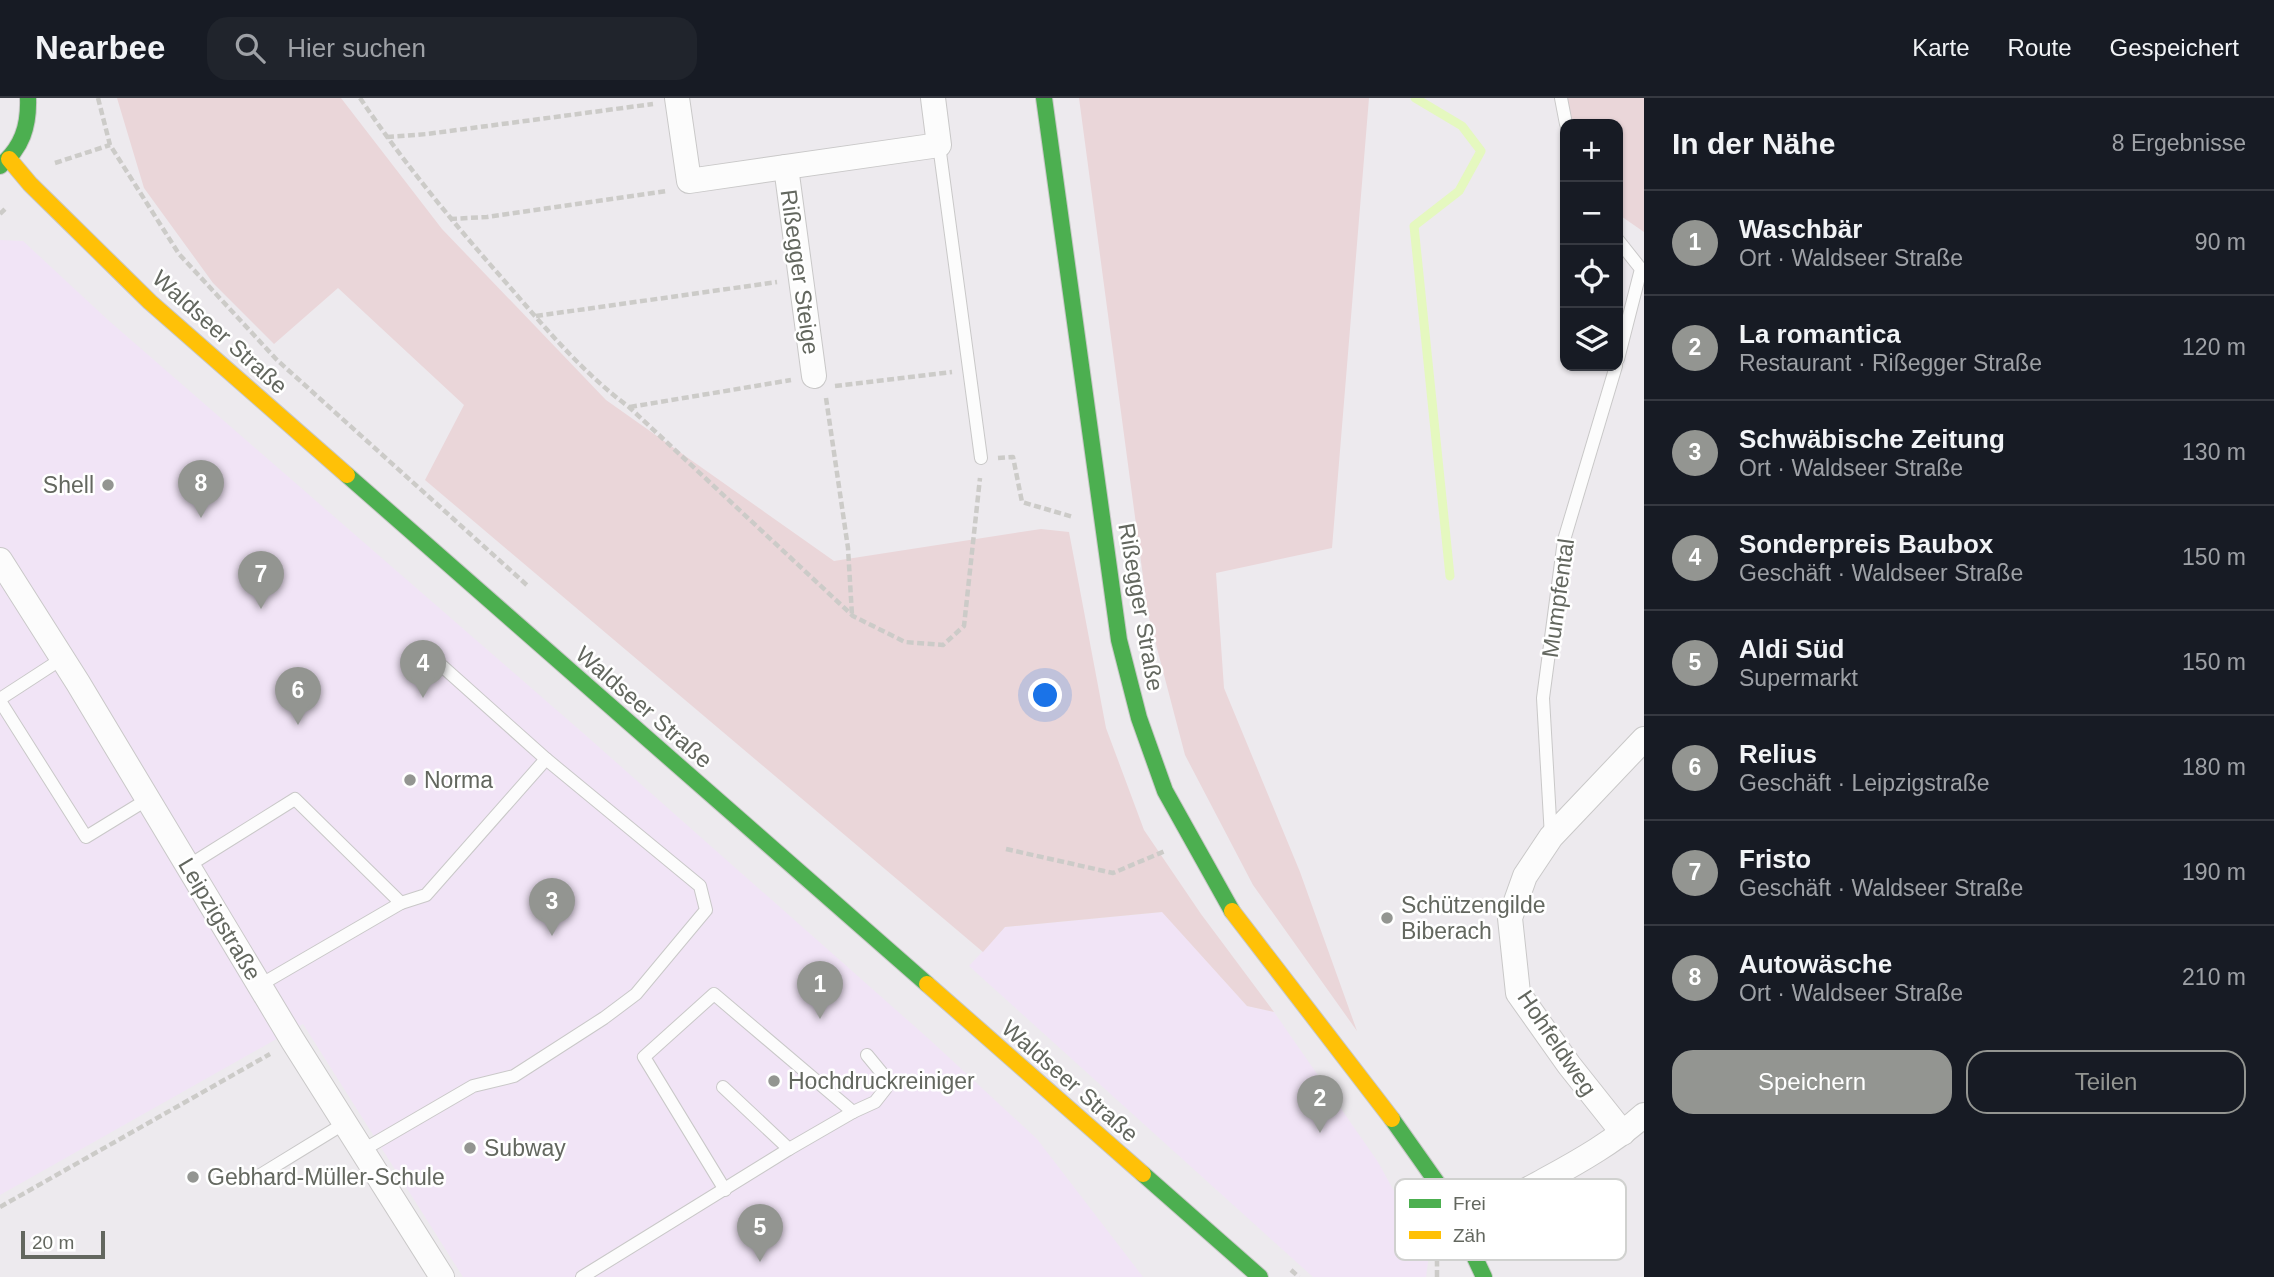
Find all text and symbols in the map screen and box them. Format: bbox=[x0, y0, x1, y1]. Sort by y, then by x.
search box bbox=[207, 17, 697, 80]
text: Nearbee bbox=[35, 29, 165, 66]
icon: search bbox=[231, 29, 269, 67]
text: Hier suchen bbox=[287, 33, 426, 63]
text: Karte bbox=[1912, 34, 1970, 61]
text: Route bbox=[2008, 34, 2072, 61]
text: Gespeichert bbox=[2110, 34, 2239, 61]
map controls bbox=[1560, 119, 1623, 371]
button: + bbox=[1560, 119, 1623, 182]
text: In der Nähe bbox=[1672, 127, 1835, 160]
text: 8 Ergebnisse bbox=[2112, 130, 2246, 156]
button: − bbox=[1560, 182, 1623, 245]
street label: Rißegger Steige bbox=[776, 188, 824, 356]
text: Waschbär bbox=[1739, 214, 1862, 244]
text: 1 bbox=[1689, 229, 1701, 255]
text: 90 m bbox=[2195, 229, 2246, 255]
button: locate bbox=[1560, 245, 1623, 308]
text: Ort · Waldseer Straße bbox=[1739, 245, 1963, 271]
street label: Waldseer Straße bbox=[148, 265, 292, 399]
button: layers bbox=[1560, 308, 1623, 371]
text: La romantica bbox=[1739, 319, 1901, 349]
text: 2 bbox=[1689, 334, 1701, 360]
text: 120 m bbox=[2182, 334, 2246, 360]
text: Restaurant · Rißegger Straße bbox=[1739, 350, 2042, 376]
text: Schwäbische Zeitung bbox=[1739, 424, 2005, 454]
text: 3 bbox=[1689, 439, 1701, 465]
text: 130 m bbox=[2182, 439, 2246, 465]
text: Ort · Waldseer Straße bbox=[1739, 455, 1963, 481]
pin: 8 bbox=[178, 460, 224, 518]
place label: Shell bbox=[43, 472, 94, 498]
marker: Shell bbox=[100, 477, 116, 493]
street label: Rißegger Straße bbox=[1113, 521, 1169, 693]
text: Sonderpreis Baubox bbox=[1739, 529, 1993, 559]
street label: Mumpfental bbox=[1537, 537, 1579, 659]
text: 4 bbox=[1689, 544, 1701, 570]
text: 150 m bbox=[2182, 544, 2246, 570]
pin: 7 bbox=[238, 551, 284, 609]
text: Geschäft · Waldseer Straße bbox=[1739, 560, 2023, 586]
text: Aldi Süd bbox=[1739, 634, 1844, 664]
pin: 4 bbox=[400, 640, 446, 698]
street label: Waldseer Straße bbox=[571, 641, 717, 773]
text: 5 bbox=[1689, 649, 1701, 675]
text: 150 m bbox=[2182, 649, 2246, 675]
text: Supermarkt bbox=[1739, 665, 1858, 691]
pin: 6 bbox=[275, 667, 321, 725]
your location bbox=[1028, 678, 1062, 712]
text: Relius bbox=[1739, 739, 1817, 769]
text: 6 bbox=[1689, 754, 1701, 780]
text: 180 m bbox=[2182, 754, 2246, 780]
place label: Norma bbox=[424, 767, 493, 793]
text: Geschäft · Leipzigstraße bbox=[1739, 770, 1990, 796]
marker: Norma bbox=[402, 772, 418, 788]
text: Fristo bbox=[1739, 844, 1811, 874]
street label: Leipzigstraße bbox=[173, 853, 267, 985]
text: 7 bbox=[1689, 859, 1701, 885]
text: 190 m bbox=[2182, 859, 2246, 885]
text: Geschäft · Waldseer Straße bbox=[1739, 875, 2023, 901]
pin: 3 bbox=[529, 878, 575, 936]
place label: Schützengilde Biberach bbox=[1401, 892, 1546, 944]
marker: Schützengilde Biberach bbox=[1379, 910, 1395, 926]
text: Autowäsche bbox=[1739, 949, 1892, 979]
pin: 1 bbox=[797, 961, 843, 1019]
text: 8 bbox=[1689, 964, 1701, 990]
text: 210 m bbox=[2182, 964, 2246, 990]
text: Ort · Waldseer Straße bbox=[1739, 980, 1963, 1006]
street label: Hohfeldweg bbox=[1512, 985, 1602, 1101]
street label: Waldseer Straße bbox=[997, 1015, 1143, 1147]
button: Speichern bbox=[1672, 1050, 1952, 1114]
button: Teilen bbox=[1966, 1050, 2246, 1114]
place label: Hochdruckreiniger bbox=[788, 1068, 975, 1094]
marker: Hochdruckreiniger bbox=[766, 1073, 782, 1089]
pin: 2 bbox=[1297, 1075, 1343, 1133]
place label: Subway bbox=[484, 1135, 566, 1161]
marker: Subway bbox=[462, 1140, 478, 1156]
place label: Gebhard-Müller-Schule bbox=[207, 1164, 445, 1190]
marker: Gebhard-Müller-Schule bbox=[185, 1169, 201, 1185]
legend bbox=[1395, 1179, 1626, 1260]
text: Frei bbox=[1453, 1193, 1486, 1214]
pin: 5 bbox=[737, 1204, 783, 1262]
text: Zäh bbox=[1453, 1225, 1486, 1246]
scale bar bbox=[21, 1228, 105, 1260]
text: 20 m bbox=[32, 1232, 74, 1253]

